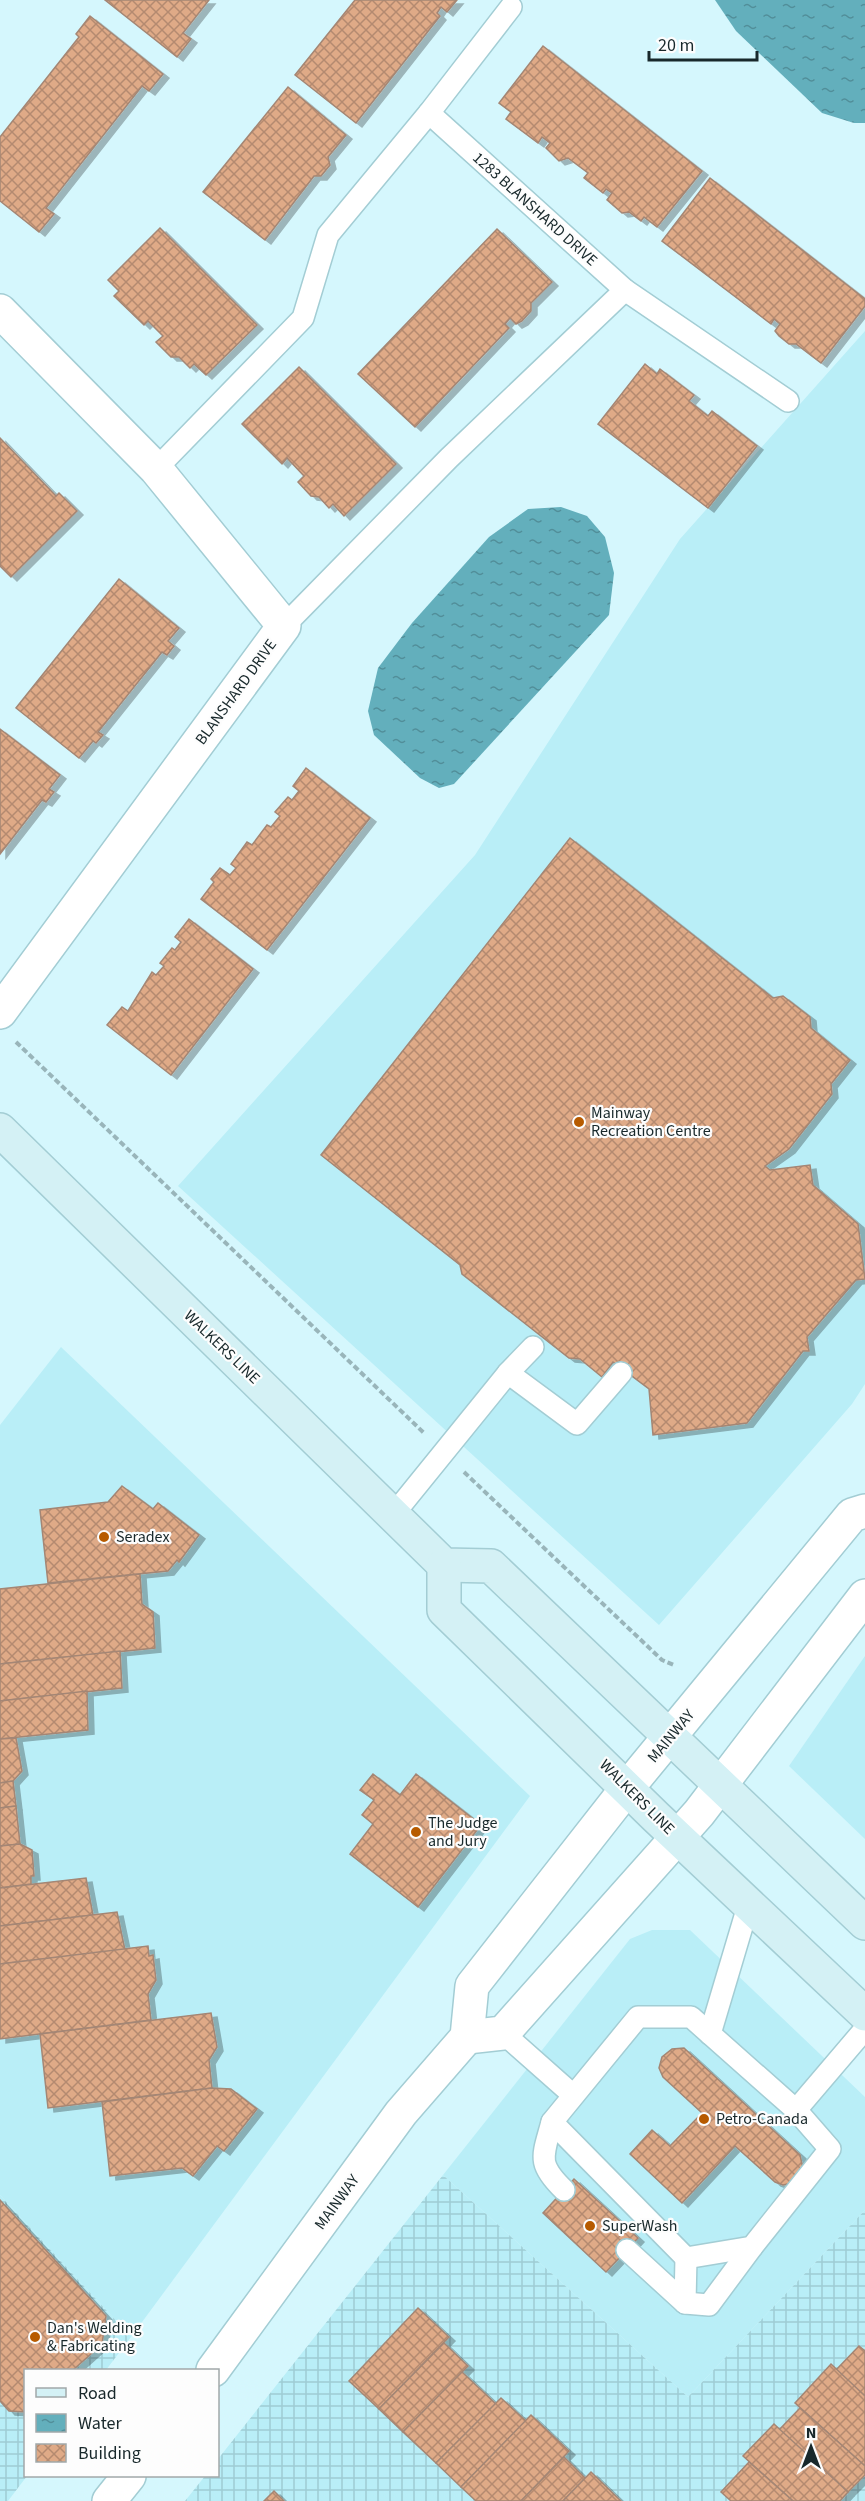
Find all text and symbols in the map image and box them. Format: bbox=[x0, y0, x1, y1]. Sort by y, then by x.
scale bar bbox=[649, 24, 757, 62]
text: 20 m bbox=[658, 33, 694, 58]
street label: 1283 BLANSHARD DRIVE bbox=[468, 147, 602, 271]
street label: BLANSHARD DRIVE bbox=[190, 635, 282, 749]
place label: Mainway Recreation Centre bbox=[591, 1102, 711, 1142]
marker: Mainway Recreation Centre bbox=[572, 1115, 586, 1129]
street label: WALKERS LINE bbox=[179, 1305, 265, 1389]
place label: Seradex bbox=[116, 1526, 170, 1548]
marker: Seradex bbox=[97, 1530, 111, 1544]
street label: MAINWAY bbox=[642, 1704, 700, 1767]
street label: WALKERS LINE bbox=[595, 1755, 679, 1839]
place label: The Judge and Jury bbox=[428, 1812, 498, 1852]
marker: The Judge and Jury bbox=[409, 1825, 423, 1839]
place label: Petro-Canada bbox=[716, 2108, 808, 2130]
marker: Petro-Canada bbox=[697, 2112, 711, 2126]
street label: MAINWAY bbox=[309, 2170, 365, 2234]
place label: SuperWash bbox=[602, 2215, 677, 2237]
marker: SuperWash bbox=[583, 2219, 597, 2233]
place label: Dan's Welding & Fabricating bbox=[47, 2317, 141, 2357]
marker: Dan's Welding & Fabricating bbox=[28, 2330, 42, 2344]
legend bbox=[24, 2369, 219, 2477]
text: Road bbox=[78, 2381, 117, 2406]
text: Water bbox=[78, 2411, 122, 2436]
north arrow bbox=[781, 2417, 841, 2477]
text: N bbox=[806, 2422, 816, 2444]
text: Building bbox=[78, 2441, 141, 2466]

